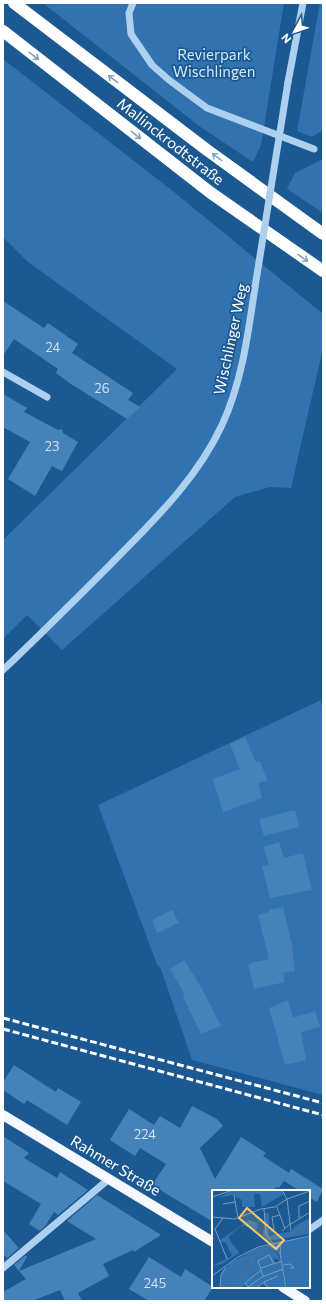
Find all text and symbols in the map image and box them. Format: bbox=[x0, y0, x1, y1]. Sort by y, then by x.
north arrow bbox=[274, 12, 314, 52]
text: N bbox=[278, 31, 294, 46]
park label: Revierpark Wischlingen bbox=[173, 45, 255, 80]
one-way arrow bbox=[28, 51, 39, 60]
one-way arrow bbox=[108, 74, 119, 83]
street label: Mallinckrodtstraße bbox=[114, 94, 228, 188]
one-way arrow bbox=[131, 131, 142, 140]
one-way arrow bbox=[211, 153, 222, 161]
one-way arrow bbox=[297, 254, 308, 262]
street label: Wischlinger Weg bbox=[209, 282, 251, 396]
house number: 24 bbox=[46, 339, 61, 355]
house number: 26 bbox=[94, 380, 110, 396]
house number: 23 bbox=[45, 438, 59, 454]
house number: 224 bbox=[134, 1126, 156, 1142]
street label: Rahmer Straße bbox=[68, 1131, 164, 1199]
inset map bbox=[212, 1190, 310, 1288]
house number: 245 bbox=[144, 1275, 166, 1291]

